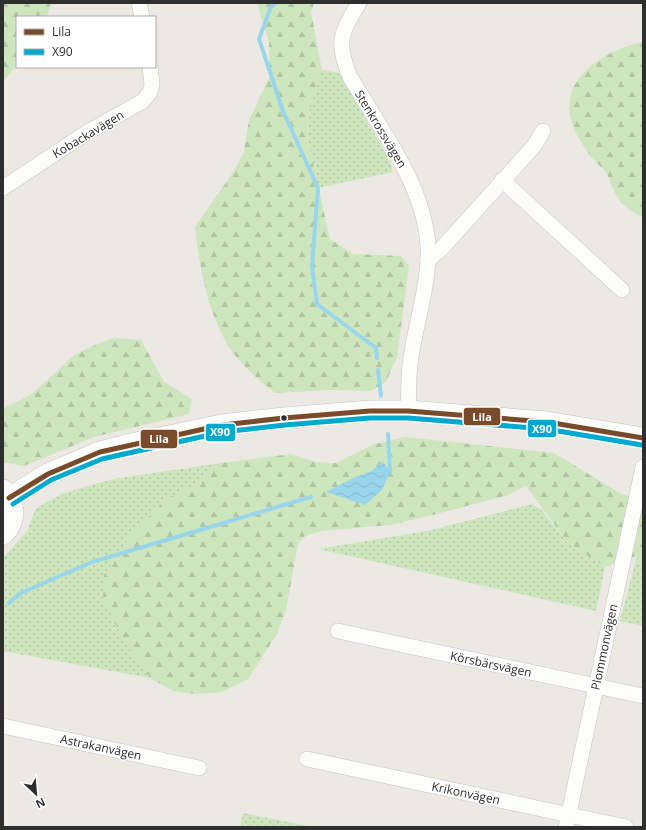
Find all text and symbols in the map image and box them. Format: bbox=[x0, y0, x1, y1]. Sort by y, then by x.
legend bbox=[16, 16, 156, 68]
text: Lila bbox=[52, 23, 71, 40]
text: X90 bbox=[52, 43, 73, 60]
street label: Stenkrossvägen bbox=[351, 87, 411, 171]
street label: Kobackavägen bbox=[49, 106, 127, 162]
line badge: Lila bbox=[463, 407, 501, 426]
text: Lila bbox=[472, 409, 492, 424]
unlabelled marker bbox=[279, 413, 289, 423]
line badge: X90 bbox=[527, 419, 557, 438]
text: X90 bbox=[532, 421, 552, 436]
line badge: X90 bbox=[205, 423, 236, 442]
text: X90 bbox=[210, 424, 230, 439]
line badge: Lila bbox=[140, 429, 178, 449]
text: Lila bbox=[149, 431, 169, 446]
street label: Plommonvägen bbox=[587, 602, 621, 692]
street label: Körsbärsvägen bbox=[449, 647, 533, 681]
street label: Astrakanvägen bbox=[59, 730, 143, 764]
north arrow bbox=[16, 774, 56, 814]
street label: Krikonvägen bbox=[430, 777, 502, 809]
text: N bbox=[33, 795, 48, 812]

